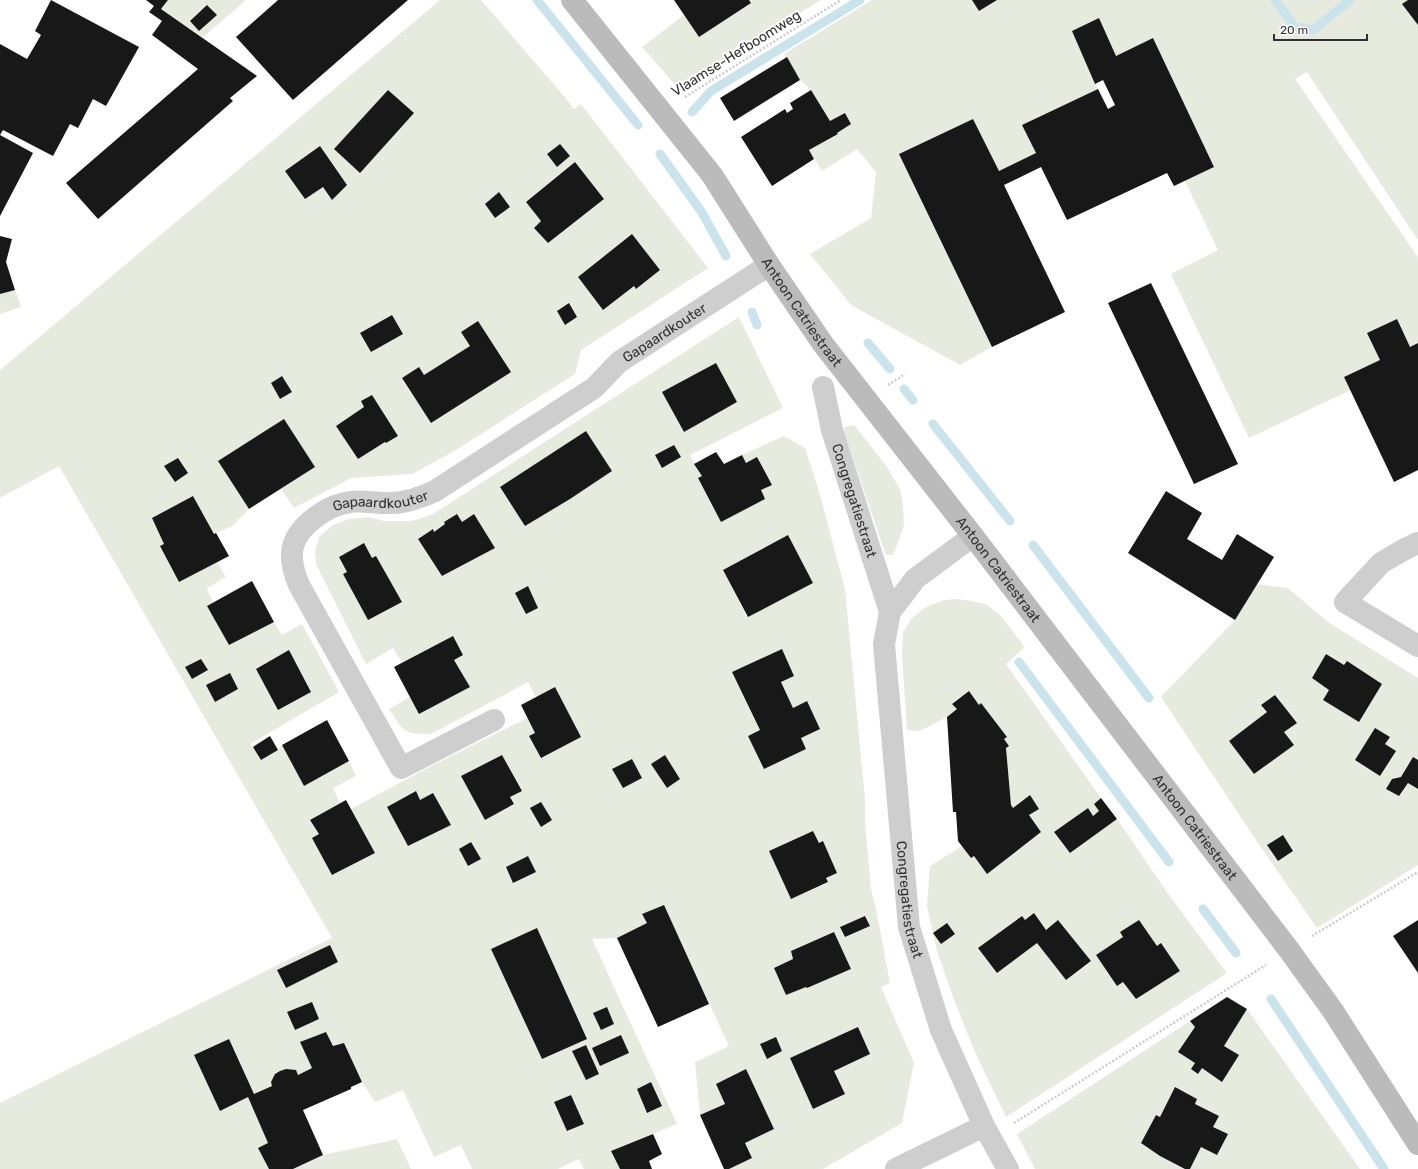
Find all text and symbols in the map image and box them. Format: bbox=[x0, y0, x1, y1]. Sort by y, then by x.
street label: Vlaamse-Hefboomweg bbox=[668, 7, 804, 100]
scale bar bbox=[1274, 16, 1367, 42]
text: 20 m bbox=[1280, 23, 1308, 37]
street label: Antoon Catriestraat bbox=[758, 255, 846, 371]
street label: Gapaardkouter bbox=[619, 299, 710, 366]
street label: Congregatiestraat bbox=[828, 442, 880, 560]
street label: Gapaardkouter bbox=[330, 487, 432, 515]
street label: Antoon Catriestraat bbox=[952, 513, 1044, 627]
street label: Antoon Catriestraat bbox=[1149, 771, 1241, 884]
street label: Congregatiestraat bbox=[892, 840, 926, 961]

